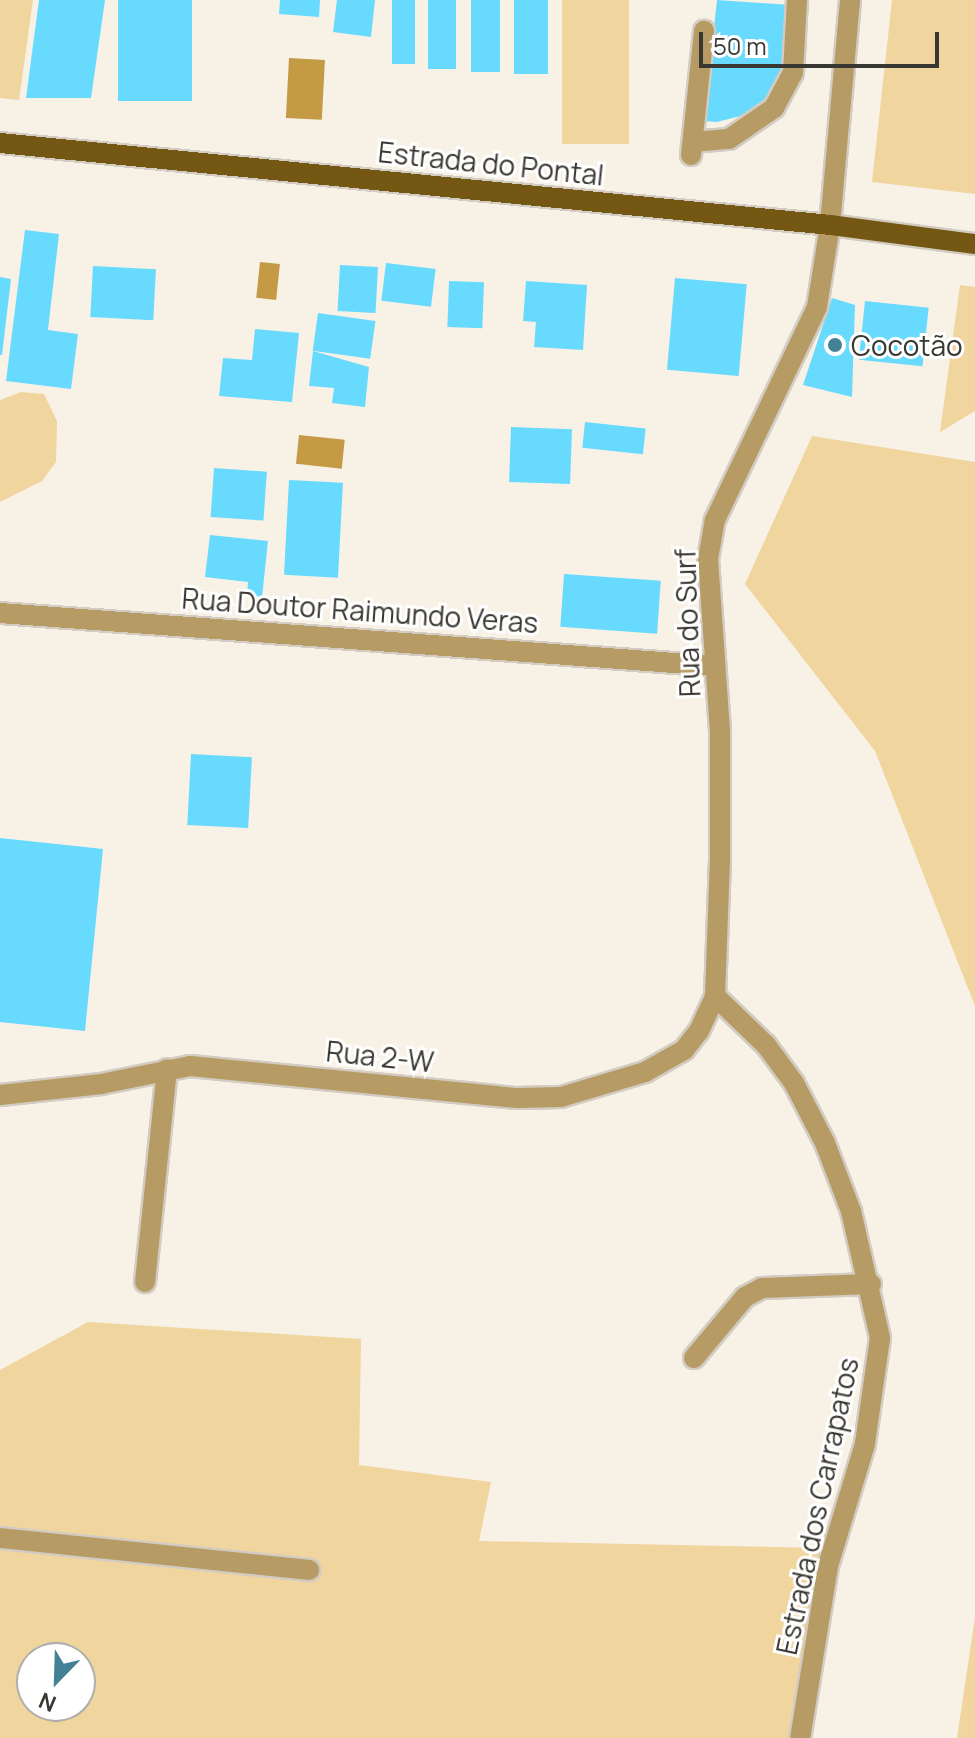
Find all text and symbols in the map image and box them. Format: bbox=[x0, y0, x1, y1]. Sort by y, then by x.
scale bar bbox=[703, 16, 943, 66]
text: 50 m bbox=[713, 29, 767, 62]
street label: Estrada do Pontal bbox=[376, 134, 606, 192]
place label: Cocotão bbox=[851, 328, 963, 362]
marker: Cocotão bbox=[826, 336, 844, 354]
street label: Rua do Surf bbox=[668, 548, 706, 698]
street label: Rua Doutor Raimundo Veras bbox=[181, 581, 539, 639]
street label: Rua 2-W bbox=[324, 1034, 436, 1078]
street label: Estrada dos Carrapatos bbox=[769, 1354, 865, 1658]
north arrow bbox=[16, 1642, 96, 1722]
text: N bbox=[34, 1685, 61, 1719]

